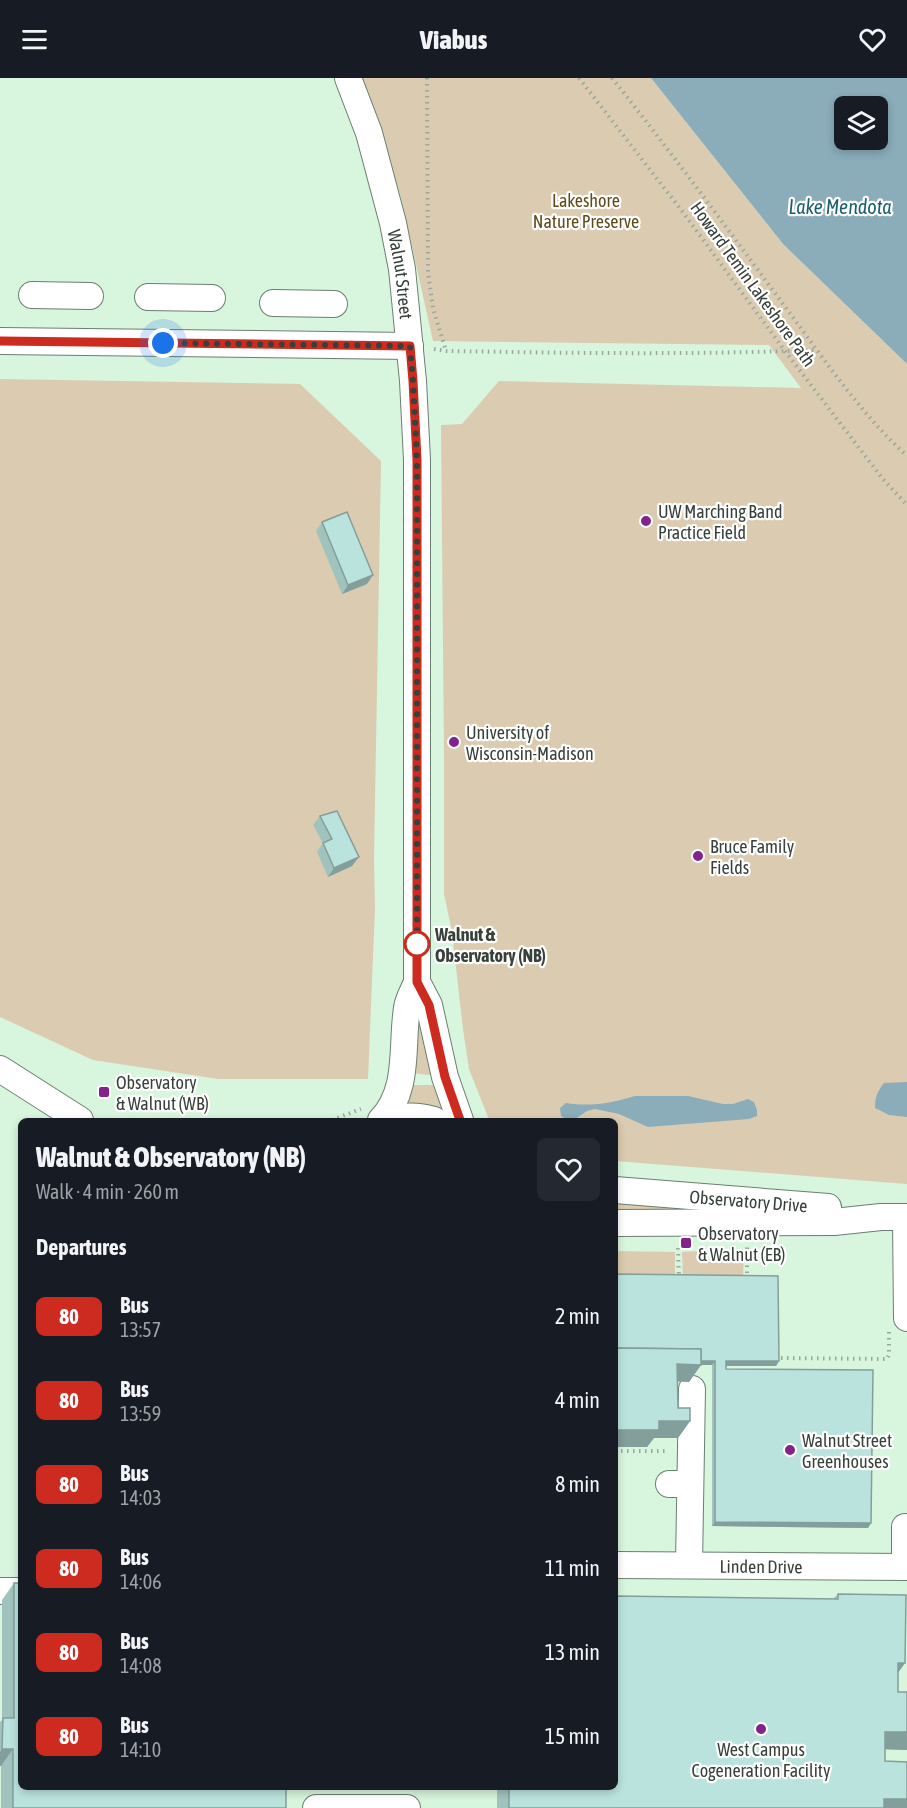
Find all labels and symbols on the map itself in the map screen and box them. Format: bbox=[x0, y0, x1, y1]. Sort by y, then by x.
park label: Lakeshore Nature Preserve bbox=[533, 190, 639, 232]
water label: Lake Mendota bbox=[788, 195, 892, 218]
street label: Howard Temin Lakeshore Path bbox=[686, 198, 820, 370]
street label: Walnut Street bbox=[384, 228, 417, 320]
your location bbox=[148, 328, 178, 358]
place label: UW Marching Band Practice Field bbox=[658, 501, 783, 543]
marker: UW Marching Band Practice Field bbox=[639, 514, 653, 528]
place label: University of Wisconsin-Madison bbox=[466, 722, 594, 764]
marker: University of Wisconsin-Madison bbox=[447, 735, 461, 749]
place label: Bruce Family Fields bbox=[710, 836, 794, 878]
marker: Bruce Family Fields bbox=[691, 849, 705, 863]
place label: Walnut & Observatory (NB) bbox=[434, 924, 546, 966]
marker: Walnut & Observatory (NB) bbox=[404, 931, 430, 957]
place label: Observatory & Walnut (WB) bbox=[116, 1072, 209, 1114]
marker: Observatory & Walnut (WB) bbox=[97, 1085, 111, 1099]
street label: Observatory Drive bbox=[689, 1185, 808, 1216]
place label: Observatory & Walnut (EB) bbox=[698, 1223, 785, 1265]
marker: Observatory & Walnut (EB) bbox=[679, 1236, 693, 1250]
place label: Walnut Street Greenhouses bbox=[802, 1430, 892, 1472]
marker: Walnut Street Greenhouses bbox=[783, 1443, 797, 1457]
street label: Linden Drive bbox=[720, 1555, 802, 1577]
marker: West Campus Cogeneration Facility bbox=[754, 1722, 768, 1736]
place label: West Campus Cogeneration Facility bbox=[692, 1739, 830, 1781]

